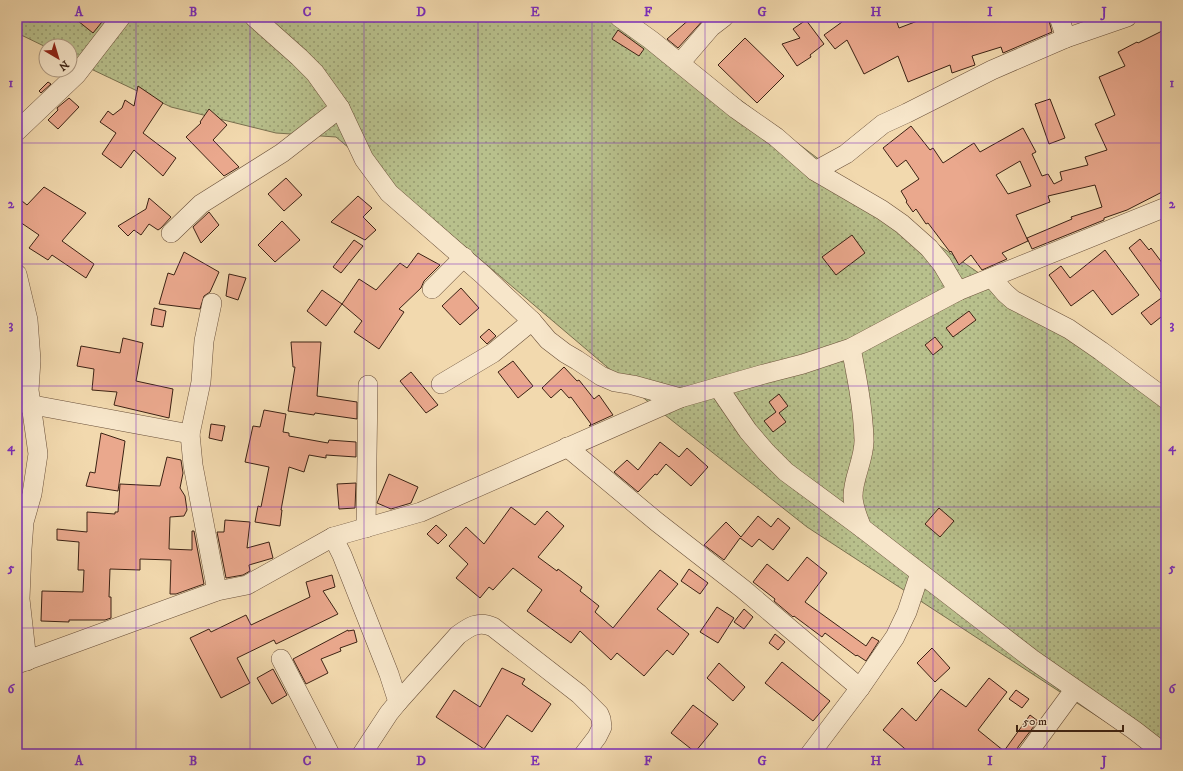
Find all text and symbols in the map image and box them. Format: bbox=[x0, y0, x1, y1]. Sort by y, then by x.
text: A bbox=[74, 4, 84, 20]
text: B bbox=[189, 4, 197, 20]
text: C bbox=[303, 4, 312, 20]
text: D bbox=[416, 4, 426, 20]
text: E bbox=[530, 4, 540, 20]
text: F bbox=[644, 4, 653, 20]
text: G bbox=[757, 4, 767, 20]
text: H bbox=[871, 4, 882, 20]
text: I bbox=[987, 4, 993, 20]
text: J bbox=[1099, 4, 1107, 21]
north arrow bbox=[38, 38, 78, 78]
text: N bbox=[56, 57, 71, 73]
text: 1 bbox=[9, 75, 14, 91]
text: 1 bbox=[1170, 75, 1175, 91]
text: 2 bbox=[8, 196, 15, 212]
text: 2 bbox=[1169, 196, 1176, 212]
text: 3 bbox=[9, 317, 14, 333]
text: 3 bbox=[1170, 317, 1175, 333]
text: 4 bbox=[6, 439, 15, 456]
text: 4 bbox=[1167, 439, 1176, 456]
text: 5 bbox=[7, 560, 15, 576]
text: 5 bbox=[1168, 560, 1176, 576]
text: 6 bbox=[8, 681, 16, 697]
text: 6 bbox=[1169, 681, 1177, 697]
scale bar bbox=[1017, 707, 1123, 733]
text: 50 m bbox=[1023, 714, 1047, 729]
text: A bbox=[74, 753, 84, 769]
text: B bbox=[189, 753, 197, 769]
text: C bbox=[303, 753, 312, 769]
text: D bbox=[416, 753, 426, 769]
text: E bbox=[530, 753, 540, 769]
text: F bbox=[644, 753, 653, 769]
text: G bbox=[757, 753, 767, 769]
text: H bbox=[871, 753, 882, 769]
text: I bbox=[987, 753, 993, 769]
text: J bbox=[1099, 753, 1107, 770]

